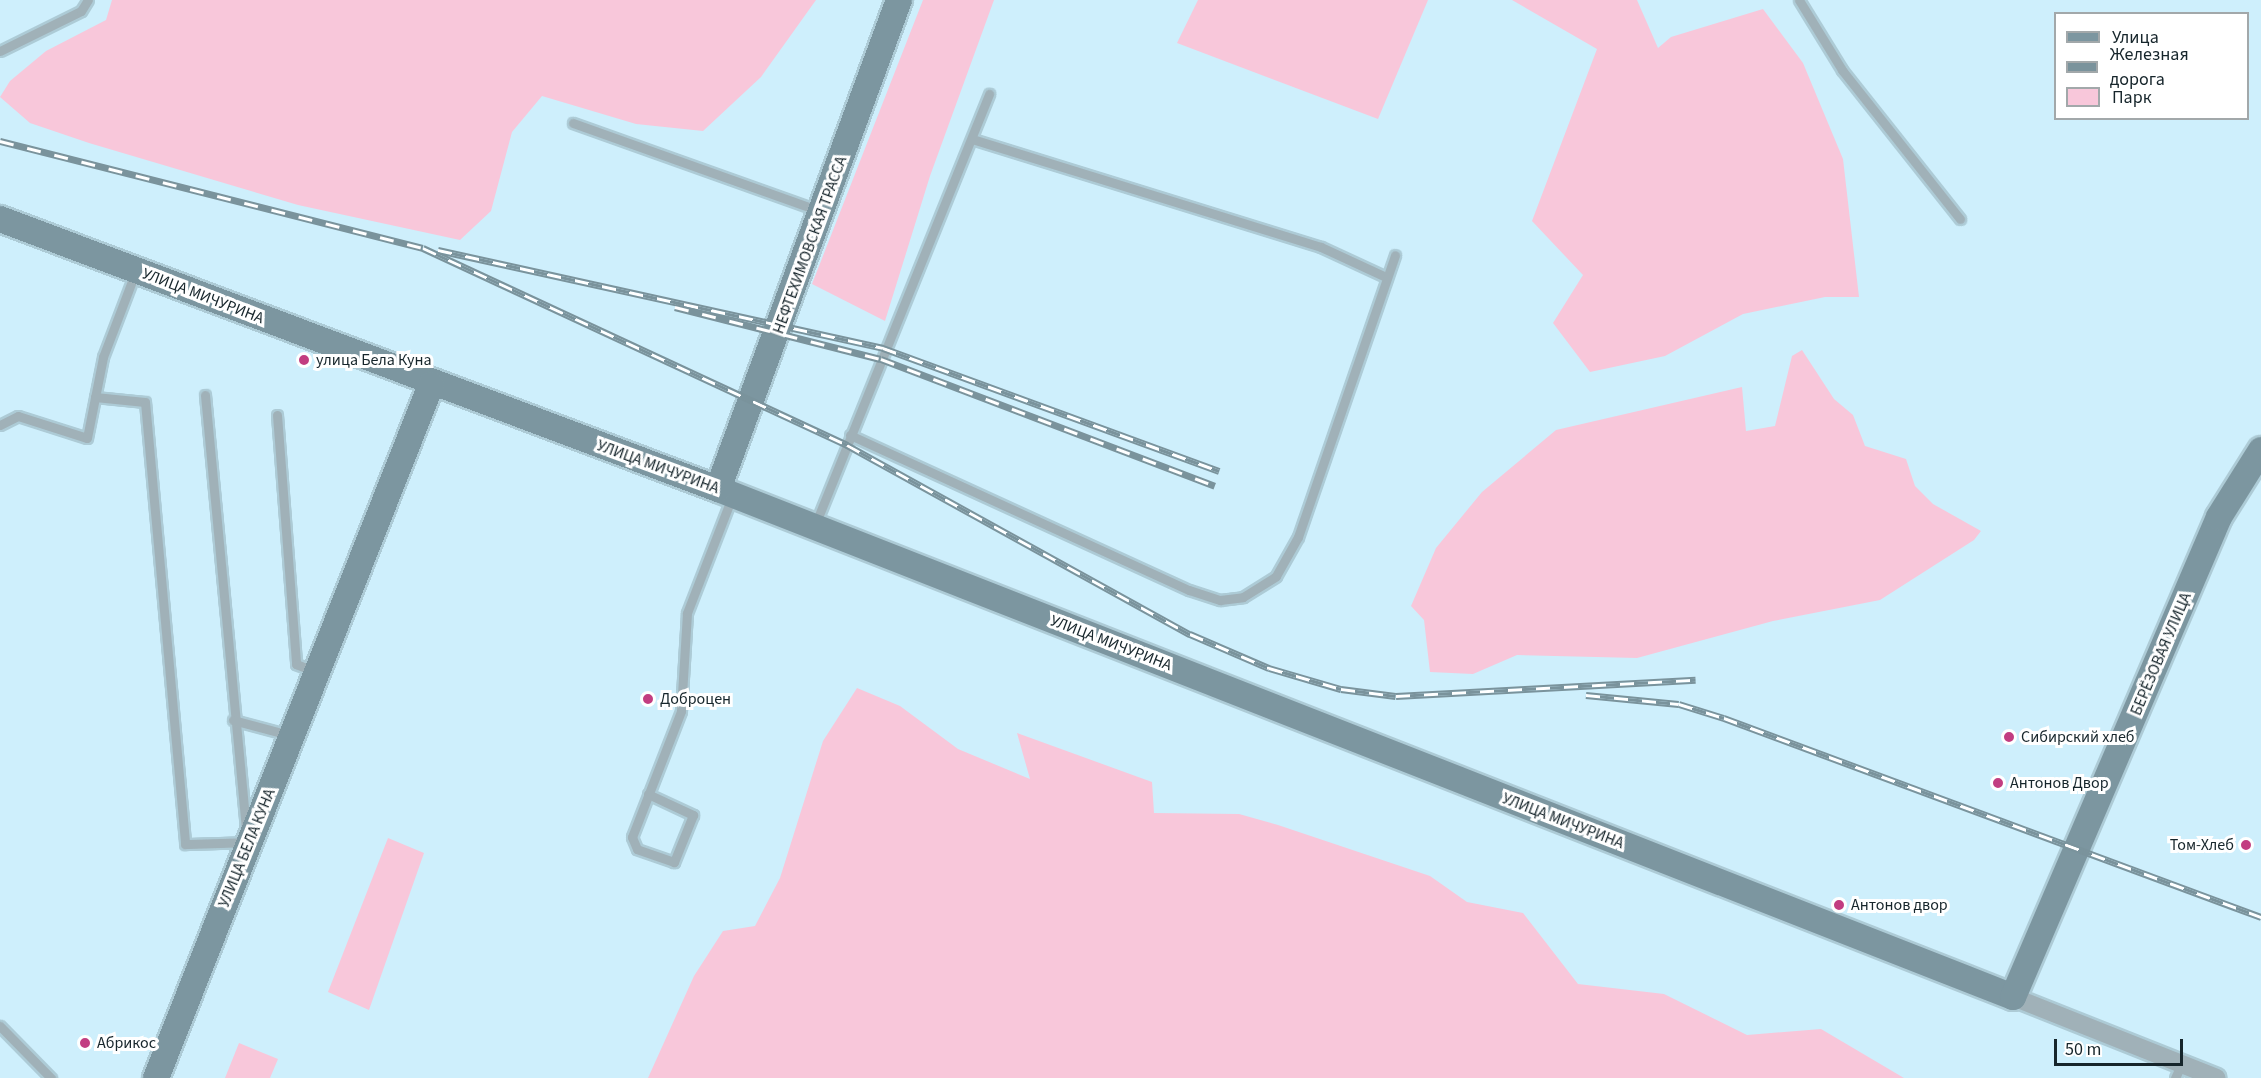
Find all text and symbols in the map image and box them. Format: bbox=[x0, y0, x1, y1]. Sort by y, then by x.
legend bbox=[2054, 12, 2249, 120]
text: Улица bbox=[2112, 25, 2159, 50]
text: Железная дорога bbox=[2110, 42, 2189, 92]
text: Парк bbox=[2112, 85, 2152, 110]
street label: НЕФТЕХИМОВСКАЯ ТРАССА bbox=[769, 153, 851, 337]
street label: УЛИЦА МИЧУРИНА bbox=[140, 264, 266, 328]
place label: улица Бела Куна bbox=[316, 350, 432, 370]
marker: улица Бела Куна bbox=[297, 353, 311, 367]
street label: УЛИЦА МИЧУРИНА bbox=[594, 436, 722, 498]
street label: БЕРЁЗОВАЯ УЛИЦА bbox=[2126, 590, 2196, 718]
street label: УЛИЦА МИЧУРИНА bbox=[1048, 611, 1174, 675]
place label: Доброцен bbox=[660, 689, 731, 709]
marker: Доброцен bbox=[641, 692, 655, 706]
place label: Сибирский хлеб bbox=[2021, 727, 2135, 747]
marker: Сибирский хлеб bbox=[2002, 730, 2016, 744]
place label: Антонов Двор bbox=[2010, 773, 2109, 793]
marker: Антонов Двор bbox=[1991, 776, 2005, 790]
street label: УЛИЦА БЕЛА КУНА bbox=[214, 786, 280, 910]
street label: УЛИЦА МИЧУРИНА bbox=[1500, 789, 1626, 853]
place label: Том-Хлеб bbox=[2170, 835, 2234, 855]
marker: Том-Хлеб bbox=[2239, 838, 2253, 852]
place label: Антонов двор bbox=[1851, 895, 1948, 915]
marker: Антонов двор bbox=[1832, 898, 1846, 912]
scale bar bbox=[2057, 1027, 2186, 1065]
place label: Абрикос bbox=[97, 1033, 156, 1053]
marker: Абрикос bbox=[78, 1036, 92, 1050]
text: 50 m bbox=[2065, 1037, 2101, 1062]

